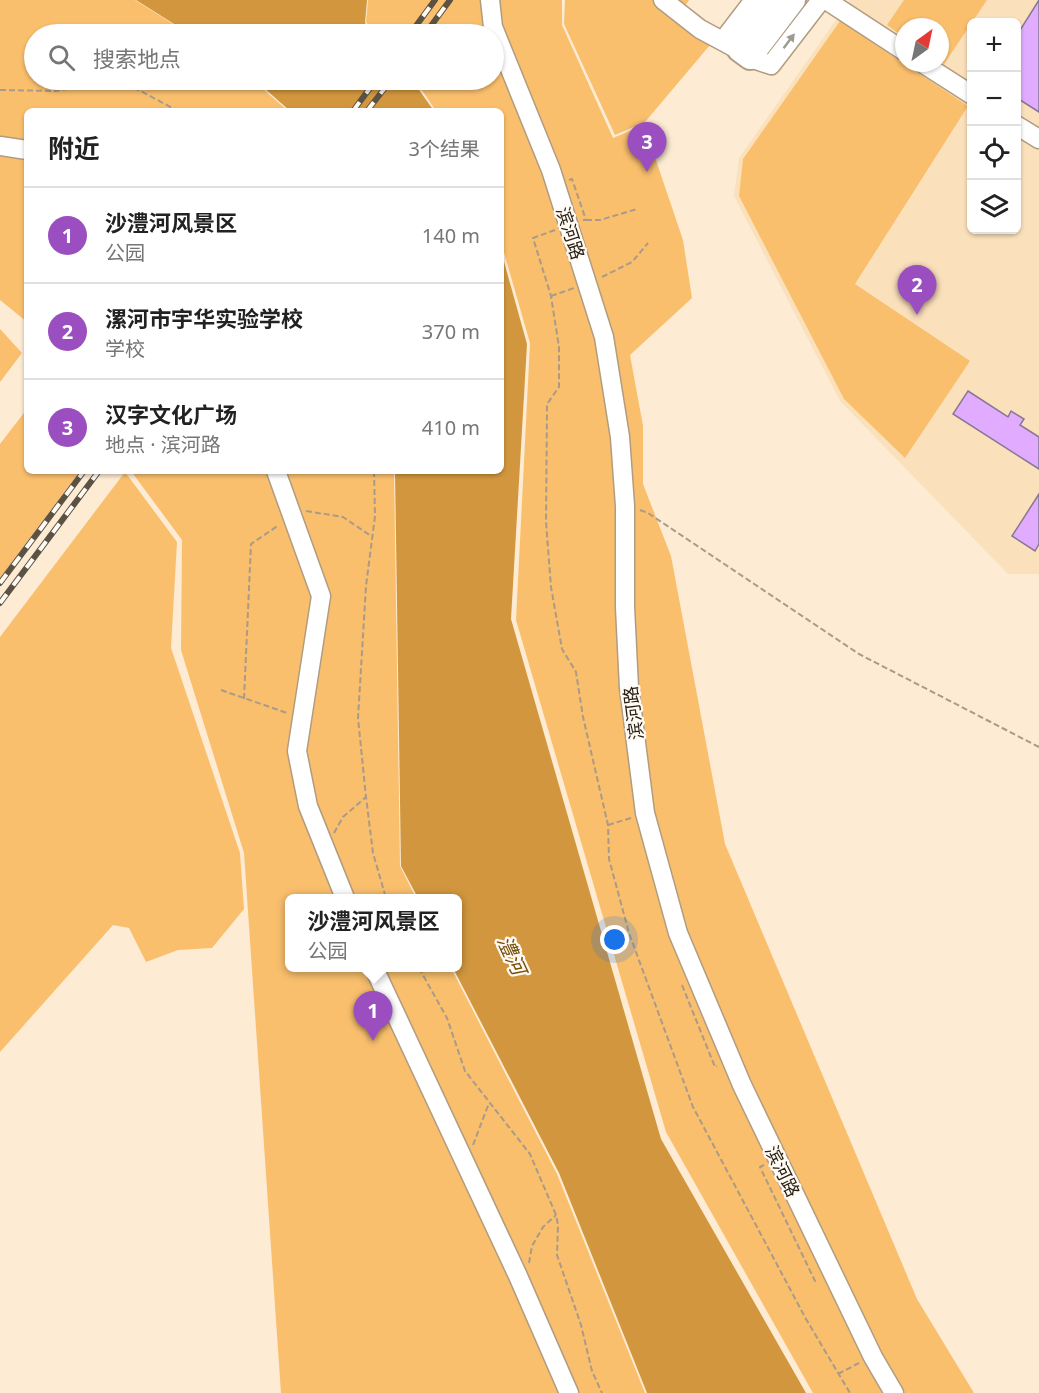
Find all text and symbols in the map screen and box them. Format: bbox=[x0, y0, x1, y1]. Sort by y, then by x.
north arrow bbox=[895, 18, 949, 72]
map controls bbox=[967, 18, 1021, 234]
button: + bbox=[967, 18, 1021, 72]
search box bbox=[24, 24, 504, 90]
one-way arrow bbox=[783, 34, 795, 50]
icon: search bbox=[45, 41, 78, 74]
text: 搜索地点 bbox=[93, 43, 181, 73]
button: − bbox=[967, 72, 1021, 126]
pin: 3 bbox=[628, 122, 666, 172]
button: locate bbox=[967, 126, 1021, 180]
text: 附近 bbox=[48, 130, 100, 166]
text: 3个结果 bbox=[409, 135, 480, 162]
button: layers bbox=[967, 180, 1021, 234]
street label: 滨河路 bbox=[551, 204, 591, 262]
text: 沙澧河风景区 bbox=[105, 207, 237, 237]
text: 1 bbox=[62, 222, 73, 249]
text: 140 m bbox=[422, 222, 480, 249]
text: 公园 bbox=[105, 239, 145, 266]
pin: 2 bbox=[898, 266, 936, 315]
text: 漯河市宇华实验学校 bbox=[105, 303, 303, 333]
text: 2 bbox=[62, 318, 73, 345]
text: 370 m bbox=[422, 318, 480, 345]
text: 学校 bbox=[105, 335, 145, 362]
text: 汉字文化广场 bbox=[105, 399, 237, 429]
text: 3 bbox=[62, 414, 73, 441]
text: 410 m bbox=[422, 414, 480, 441]
text: 地点 · 滨河路 bbox=[105, 431, 221, 458]
street label: 滨河路 bbox=[618, 685, 648, 741]
popup bbox=[285, 894, 462, 972]
text: 沙澧河风景区 bbox=[307, 905, 440, 935]
your location bbox=[600, 925, 629, 954]
water label: 澧河 bbox=[491, 931, 534, 982]
text: 公园 bbox=[307, 937, 347, 964]
pin: 1 bbox=[354, 992, 392, 1041]
street label: 滨河路 bbox=[760, 1141, 806, 1201]

